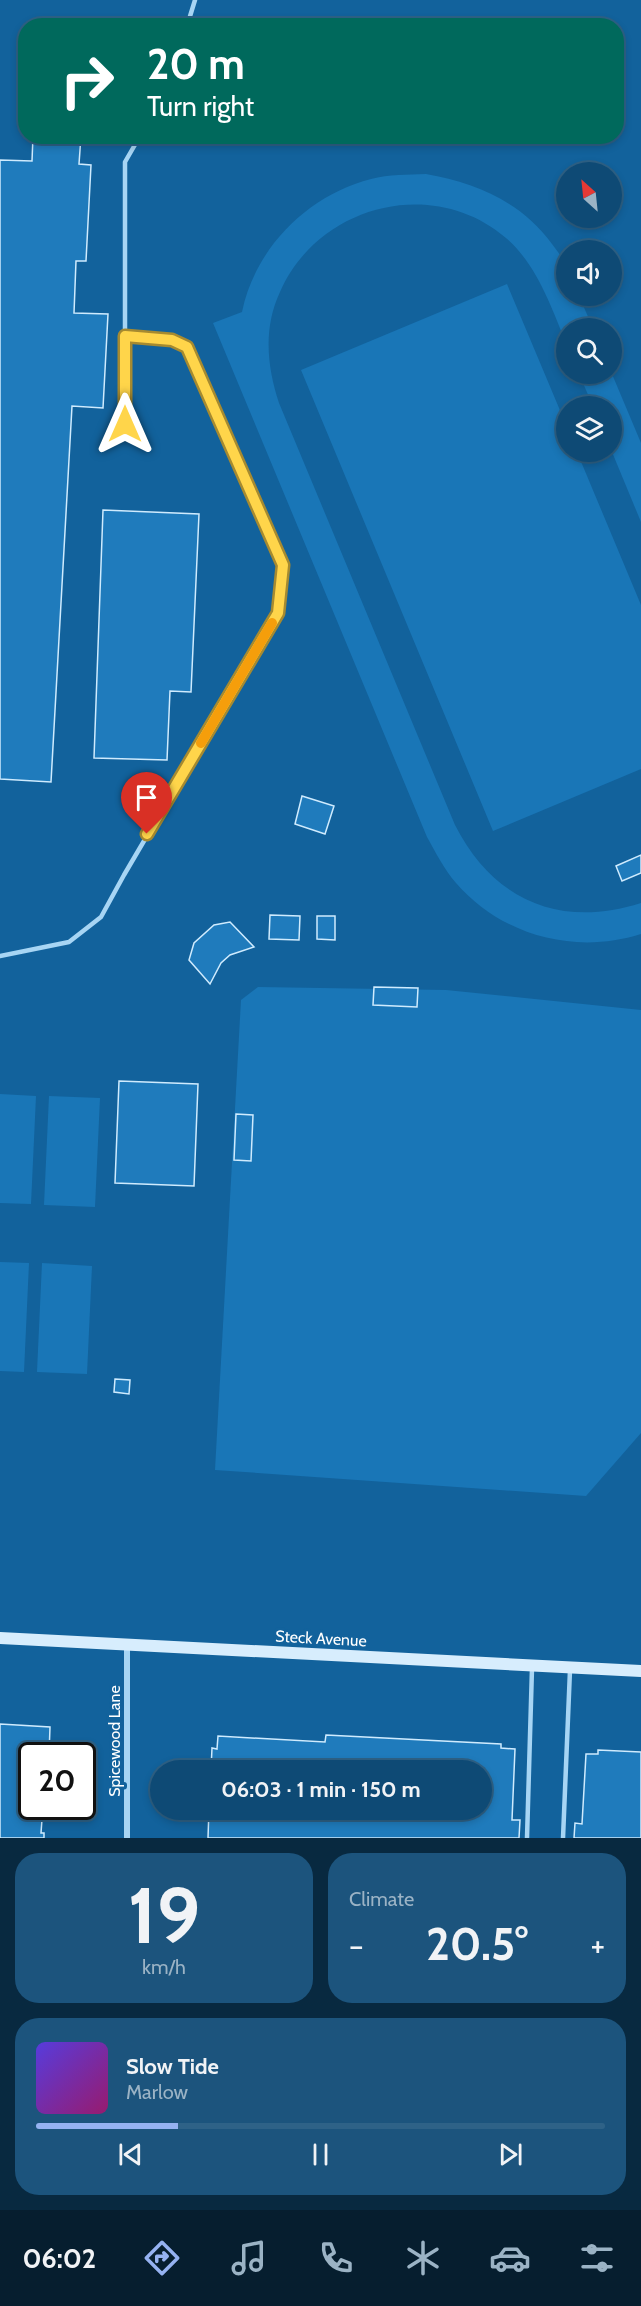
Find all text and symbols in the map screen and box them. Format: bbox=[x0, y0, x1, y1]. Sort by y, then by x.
text: 20 m bbox=[147, 38, 245, 90]
icon: right bbox=[48, 42, 126, 120]
text: Turn right bbox=[147, 90, 254, 123]
north arrow bbox=[556, 162, 622, 228]
map controls bbox=[556, 162, 622, 462]
button: sound bbox=[556, 240, 622, 306]
button: search bbox=[556, 318, 622, 384]
position arrow bbox=[93, 392, 157, 456]
button: layers bbox=[556, 396, 622, 462]
pin bbox=[121, 772, 172, 834]
icon: arrive bbox=[130, 781, 163, 814]
street label: Steck Avenue bbox=[275, 1627, 367, 1650]
street label: Spicewood Lane bbox=[105, 1685, 124, 1797]
speed limit sign: 20 bbox=[18, 1742, 96, 1820]
text: 06:03 · 1 min · 150 m bbox=[221, 1776, 421, 1803]
text: 19 bbox=[128, 1868, 200, 1963]
text: Climate bbox=[349, 1887, 414, 1911]
text: 20.5° bbox=[426, 1917, 528, 1971]
text: − bbox=[349, 1925, 364, 1965]
text: + bbox=[590, 1925, 605, 1965]
text: km/h bbox=[142, 1955, 186, 1979]
text: Slow Tide bbox=[126, 2053, 219, 2080]
text: Marlow bbox=[126, 2080, 188, 2104]
icon: previous bbox=[114, 2138, 147, 2171]
icon: pause bbox=[304, 2138, 337, 2171]
icon: next bbox=[494, 2138, 527, 2171]
icon: directions bbox=[141, 2237, 183, 2279]
icon: music bbox=[228, 2237, 270, 2279]
icon: phone bbox=[315, 2237, 357, 2279]
icon: climate bbox=[402, 2237, 444, 2279]
icon: car bbox=[489, 2237, 531, 2279]
icon: filters bbox=[576, 2237, 618, 2279]
text: 06:02 bbox=[23, 2242, 96, 2275]

